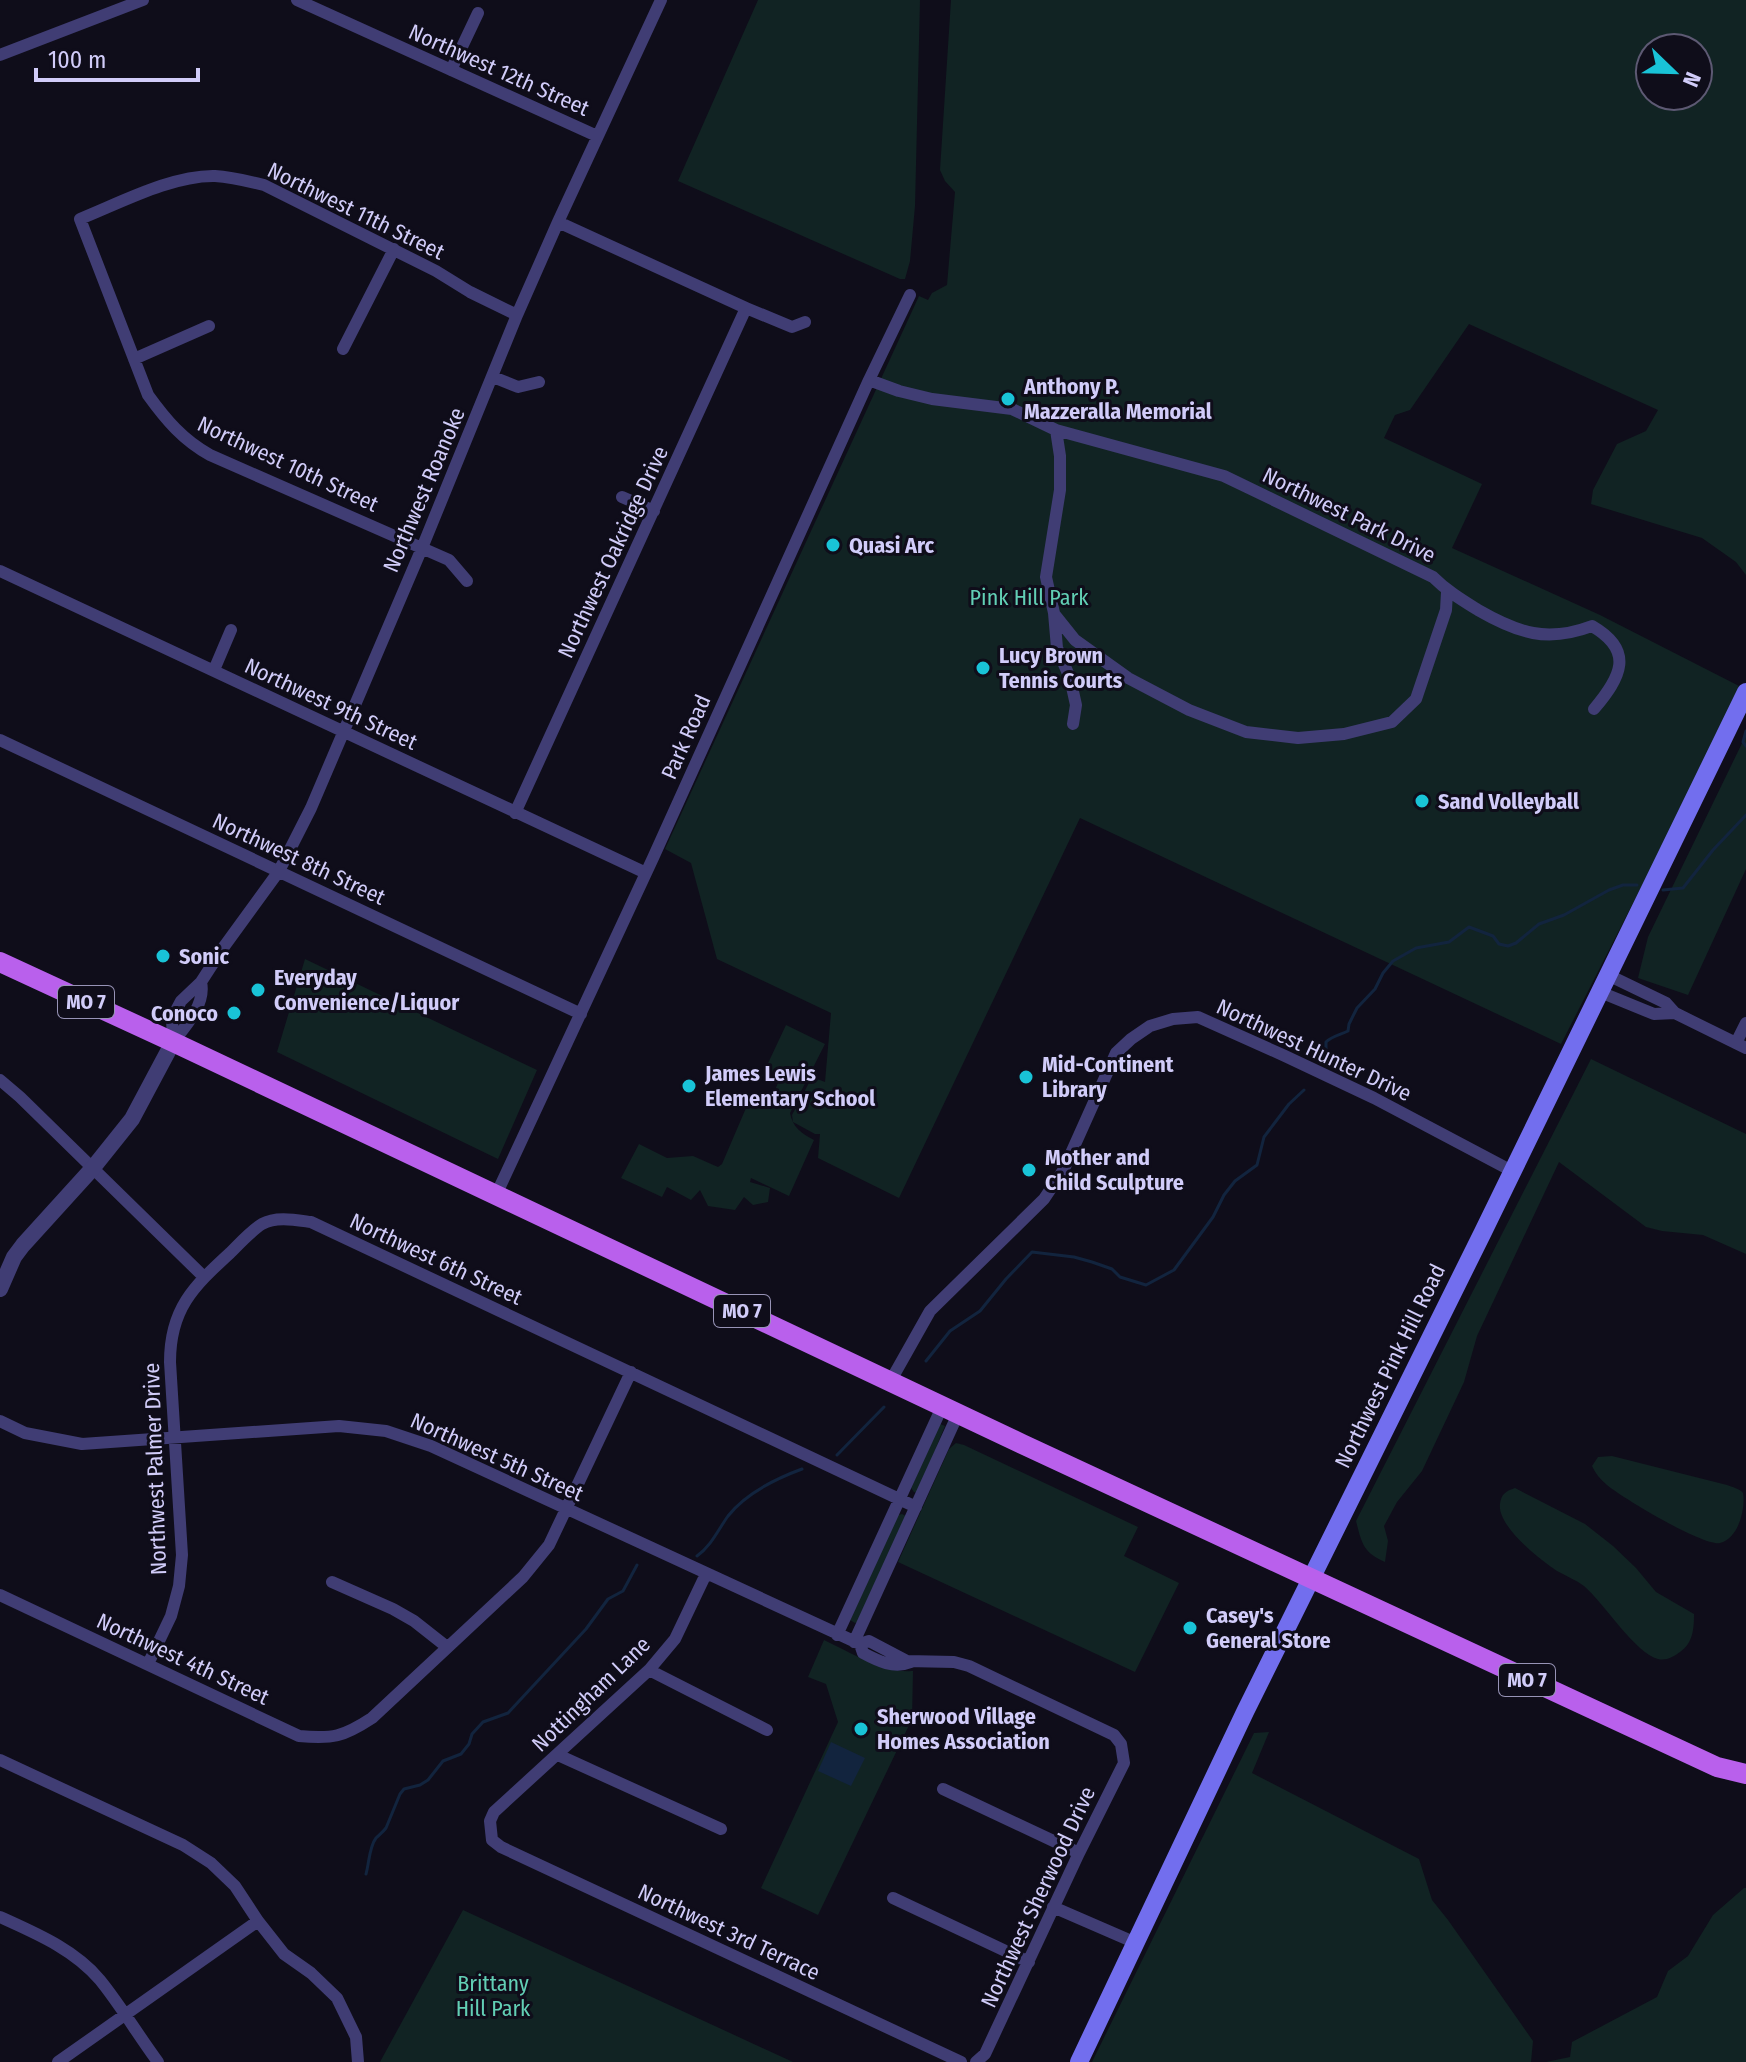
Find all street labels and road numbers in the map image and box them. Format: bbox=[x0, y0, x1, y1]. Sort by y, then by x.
street label: Northwest 12th Street bbox=[405, 18, 594, 122]
street label: Northwest 11th Street bbox=[263, 156, 450, 266]
street label: Northwest Roanoke bbox=[377, 404, 471, 576]
street label: Northwest 10th Street bbox=[193, 410, 383, 518]
street label: Northwest Oakridge Drive bbox=[552, 442, 674, 662]
street label: Northwest Park Drive bbox=[1258, 461, 1440, 569]
street label: Northwest 9th Street bbox=[240, 652, 422, 756]
street label: Park Road bbox=[655, 690, 717, 784]
street label: Northwest 8th Street bbox=[208, 807, 390, 911]
road number: MO 7 bbox=[58, 986, 114, 1018]
street label: Northwest Hunter Drive bbox=[1212, 993, 1416, 1107]
street label: Northwest 6th Street bbox=[345, 1207, 527, 1311]
street label: Northwest Pink Hill Road bbox=[1329, 1260, 1451, 1472]
road number: MO 7 bbox=[714, 1295, 770, 1327]
street label: Northwest Palmer Drive bbox=[138, 1362, 172, 1576]
street label: Northwest 5th Street bbox=[406, 1407, 588, 1508]
street label: Northwest 4th Street bbox=[92, 1607, 274, 1711]
street label: Nottingham Lane bbox=[526, 1631, 656, 1757]
road number: MO 7 bbox=[1499, 1664, 1555, 1696]
street label: Northwest Sherwood Drive bbox=[975, 1782, 1101, 2012]
street label: Northwest 3rd Terrace bbox=[634, 1878, 824, 1986]

